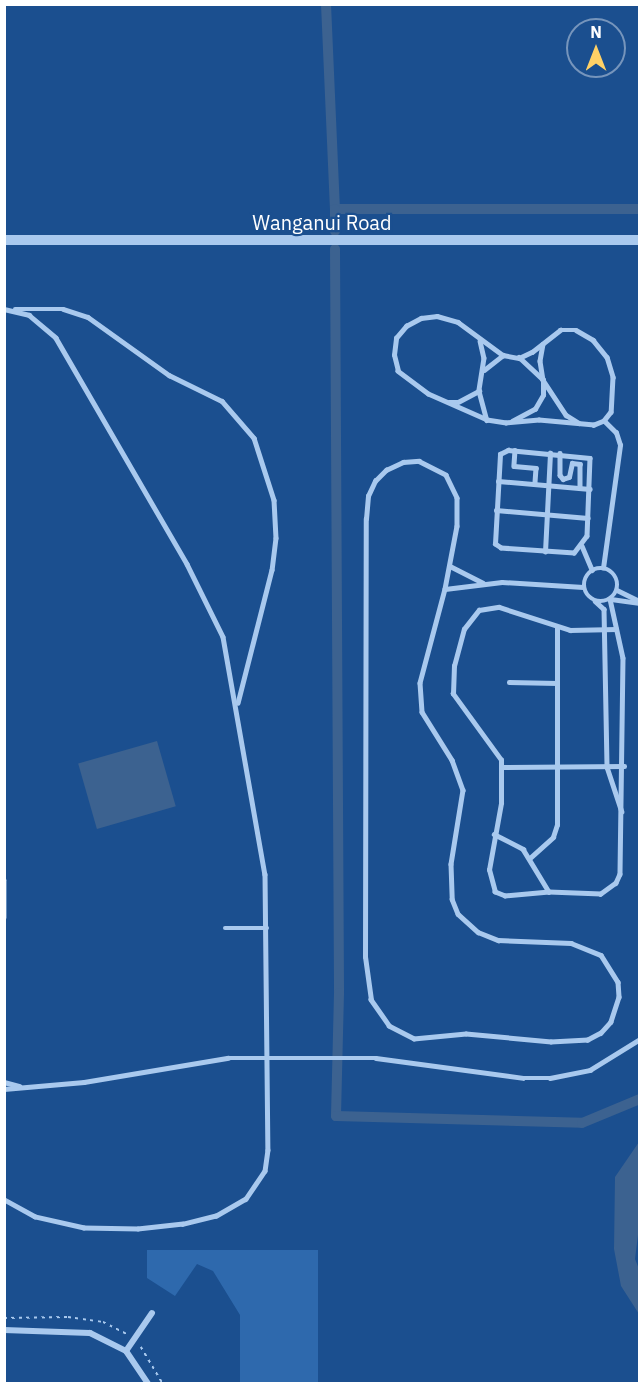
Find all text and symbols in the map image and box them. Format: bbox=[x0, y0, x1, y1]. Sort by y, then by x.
north arrow bbox=[566, 18, 626, 78]
text: N bbox=[590, 22, 602, 42]
street label: Wanganui Road bbox=[252, 210, 392, 234]

